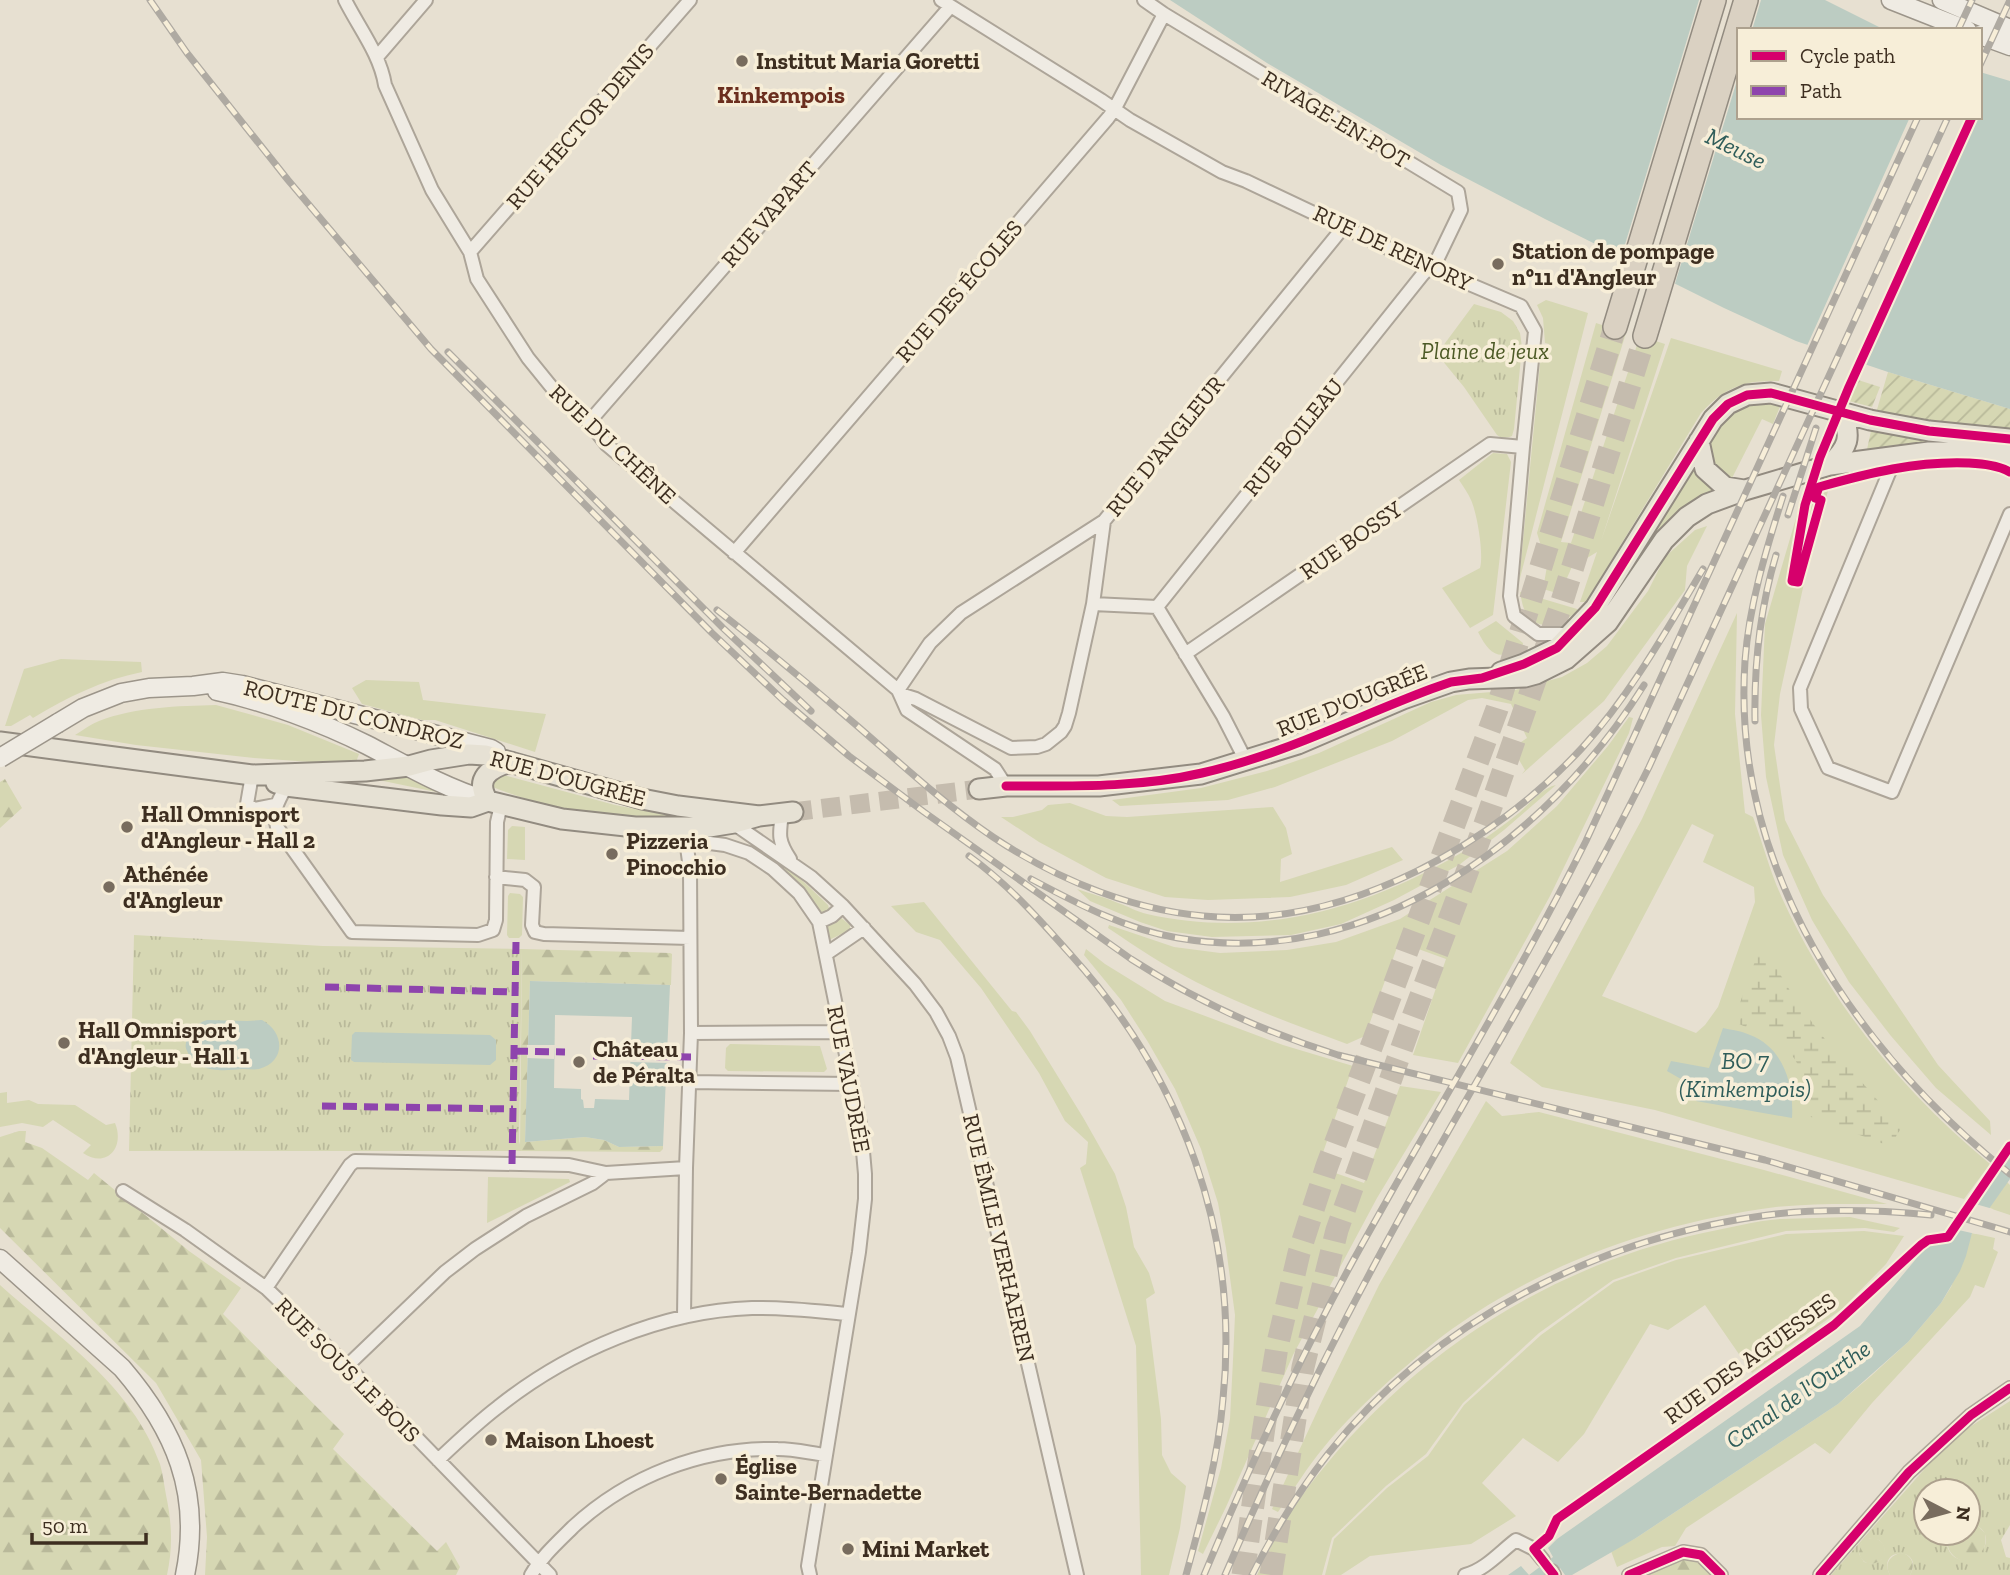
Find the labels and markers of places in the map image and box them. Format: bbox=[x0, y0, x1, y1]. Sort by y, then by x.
place label: Institut Maria Goretti bbox=[756, 47, 980, 75]
marker: Institut Maria Goretti bbox=[734, 53, 750, 69]
place label: Station de pompage n°11 d'Angleur bbox=[1512, 237, 1714, 291]
marker: Station de pompage n°11 d'Angleur bbox=[1490, 256, 1506, 272]
place label: Hall Omnisport d'Angleur - Hall 2 bbox=[141, 800, 315, 854]
marker: Hall Omnisport d'Angleur - Hall 2 bbox=[119, 819, 135, 835]
place label: Pizzeria Pinocchio bbox=[626, 827, 726, 881]
marker: Pizzeria Pinocchio bbox=[604, 846, 620, 862]
place label: Athénée d'Angleur bbox=[123, 860, 223, 914]
marker: Athénée d'Angleur bbox=[101, 879, 117, 895]
place label: Hall Omnisport d'Angleur - Hall 1 bbox=[78, 1016, 249, 1070]
marker: Hall Omnisport d'Angleur - Hall 1 bbox=[56, 1035, 72, 1051]
place label: Château de Péralta bbox=[593, 1035, 695, 1089]
marker: Château de Péralta bbox=[571, 1054, 587, 1070]
place label: Maison Lhoest bbox=[505, 1426, 654, 1454]
marker: Maison Lhoest bbox=[483, 1432, 499, 1448]
place label: Église Sainte-Bernadette bbox=[735, 1452, 922, 1506]
marker: Église Sainte-Bernadette bbox=[713, 1471, 729, 1487]
place label: Mini Market bbox=[862, 1535, 990, 1563]
marker: Mini Market bbox=[840, 1541, 856, 1557]

